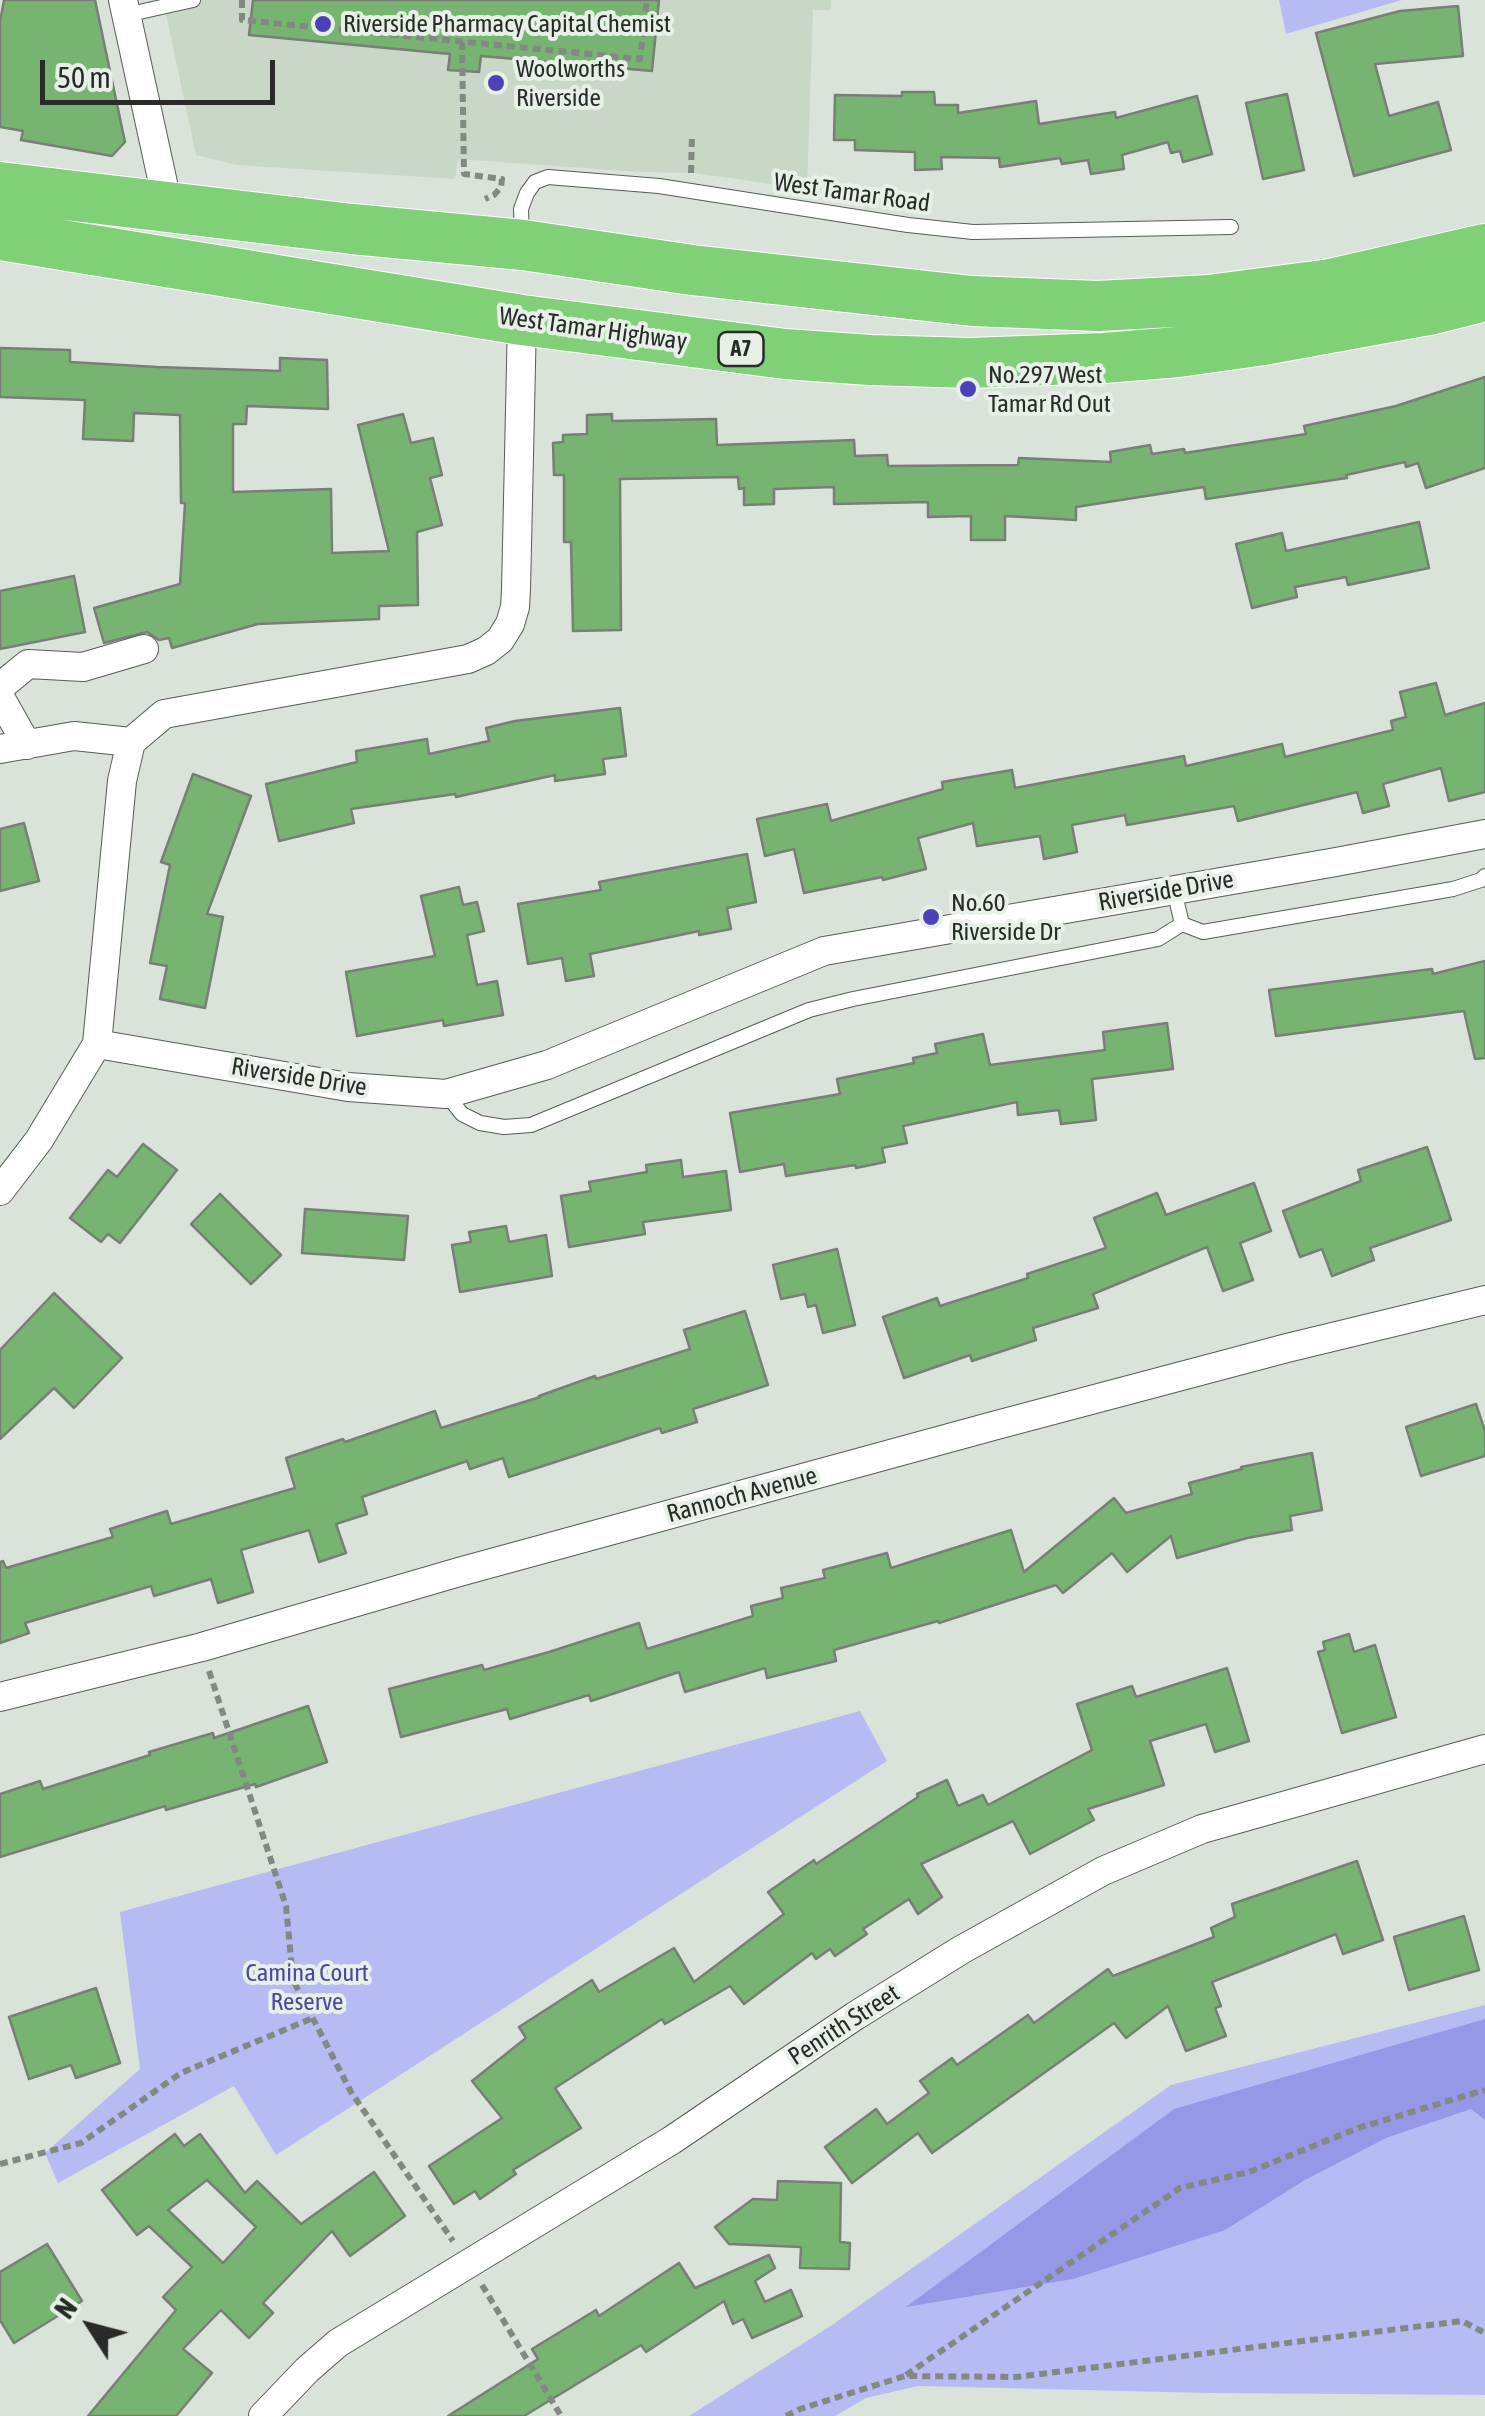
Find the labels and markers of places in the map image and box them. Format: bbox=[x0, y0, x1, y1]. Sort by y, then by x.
place label: Riverside Pharmacy Capital Chemist bbox=[343, 9, 671, 39]
marker: Riverside Pharmacy Capital Chemist bbox=[312, 13, 334, 35]
place label: Woolworths Riverside bbox=[516, 54, 625, 113]
marker: Woolworths Riverside bbox=[485, 72, 507, 94]
place label: No.297 West Tamar Rd Out bbox=[988, 360, 1111, 419]
marker: No.297 West Tamar Rd Out bbox=[957, 378, 979, 400]
place label: No.60 Riverside Dr bbox=[951, 888, 1061, 947]
marker: No.60 Riverside Dr bbox=[920, 906, 942, 928]

